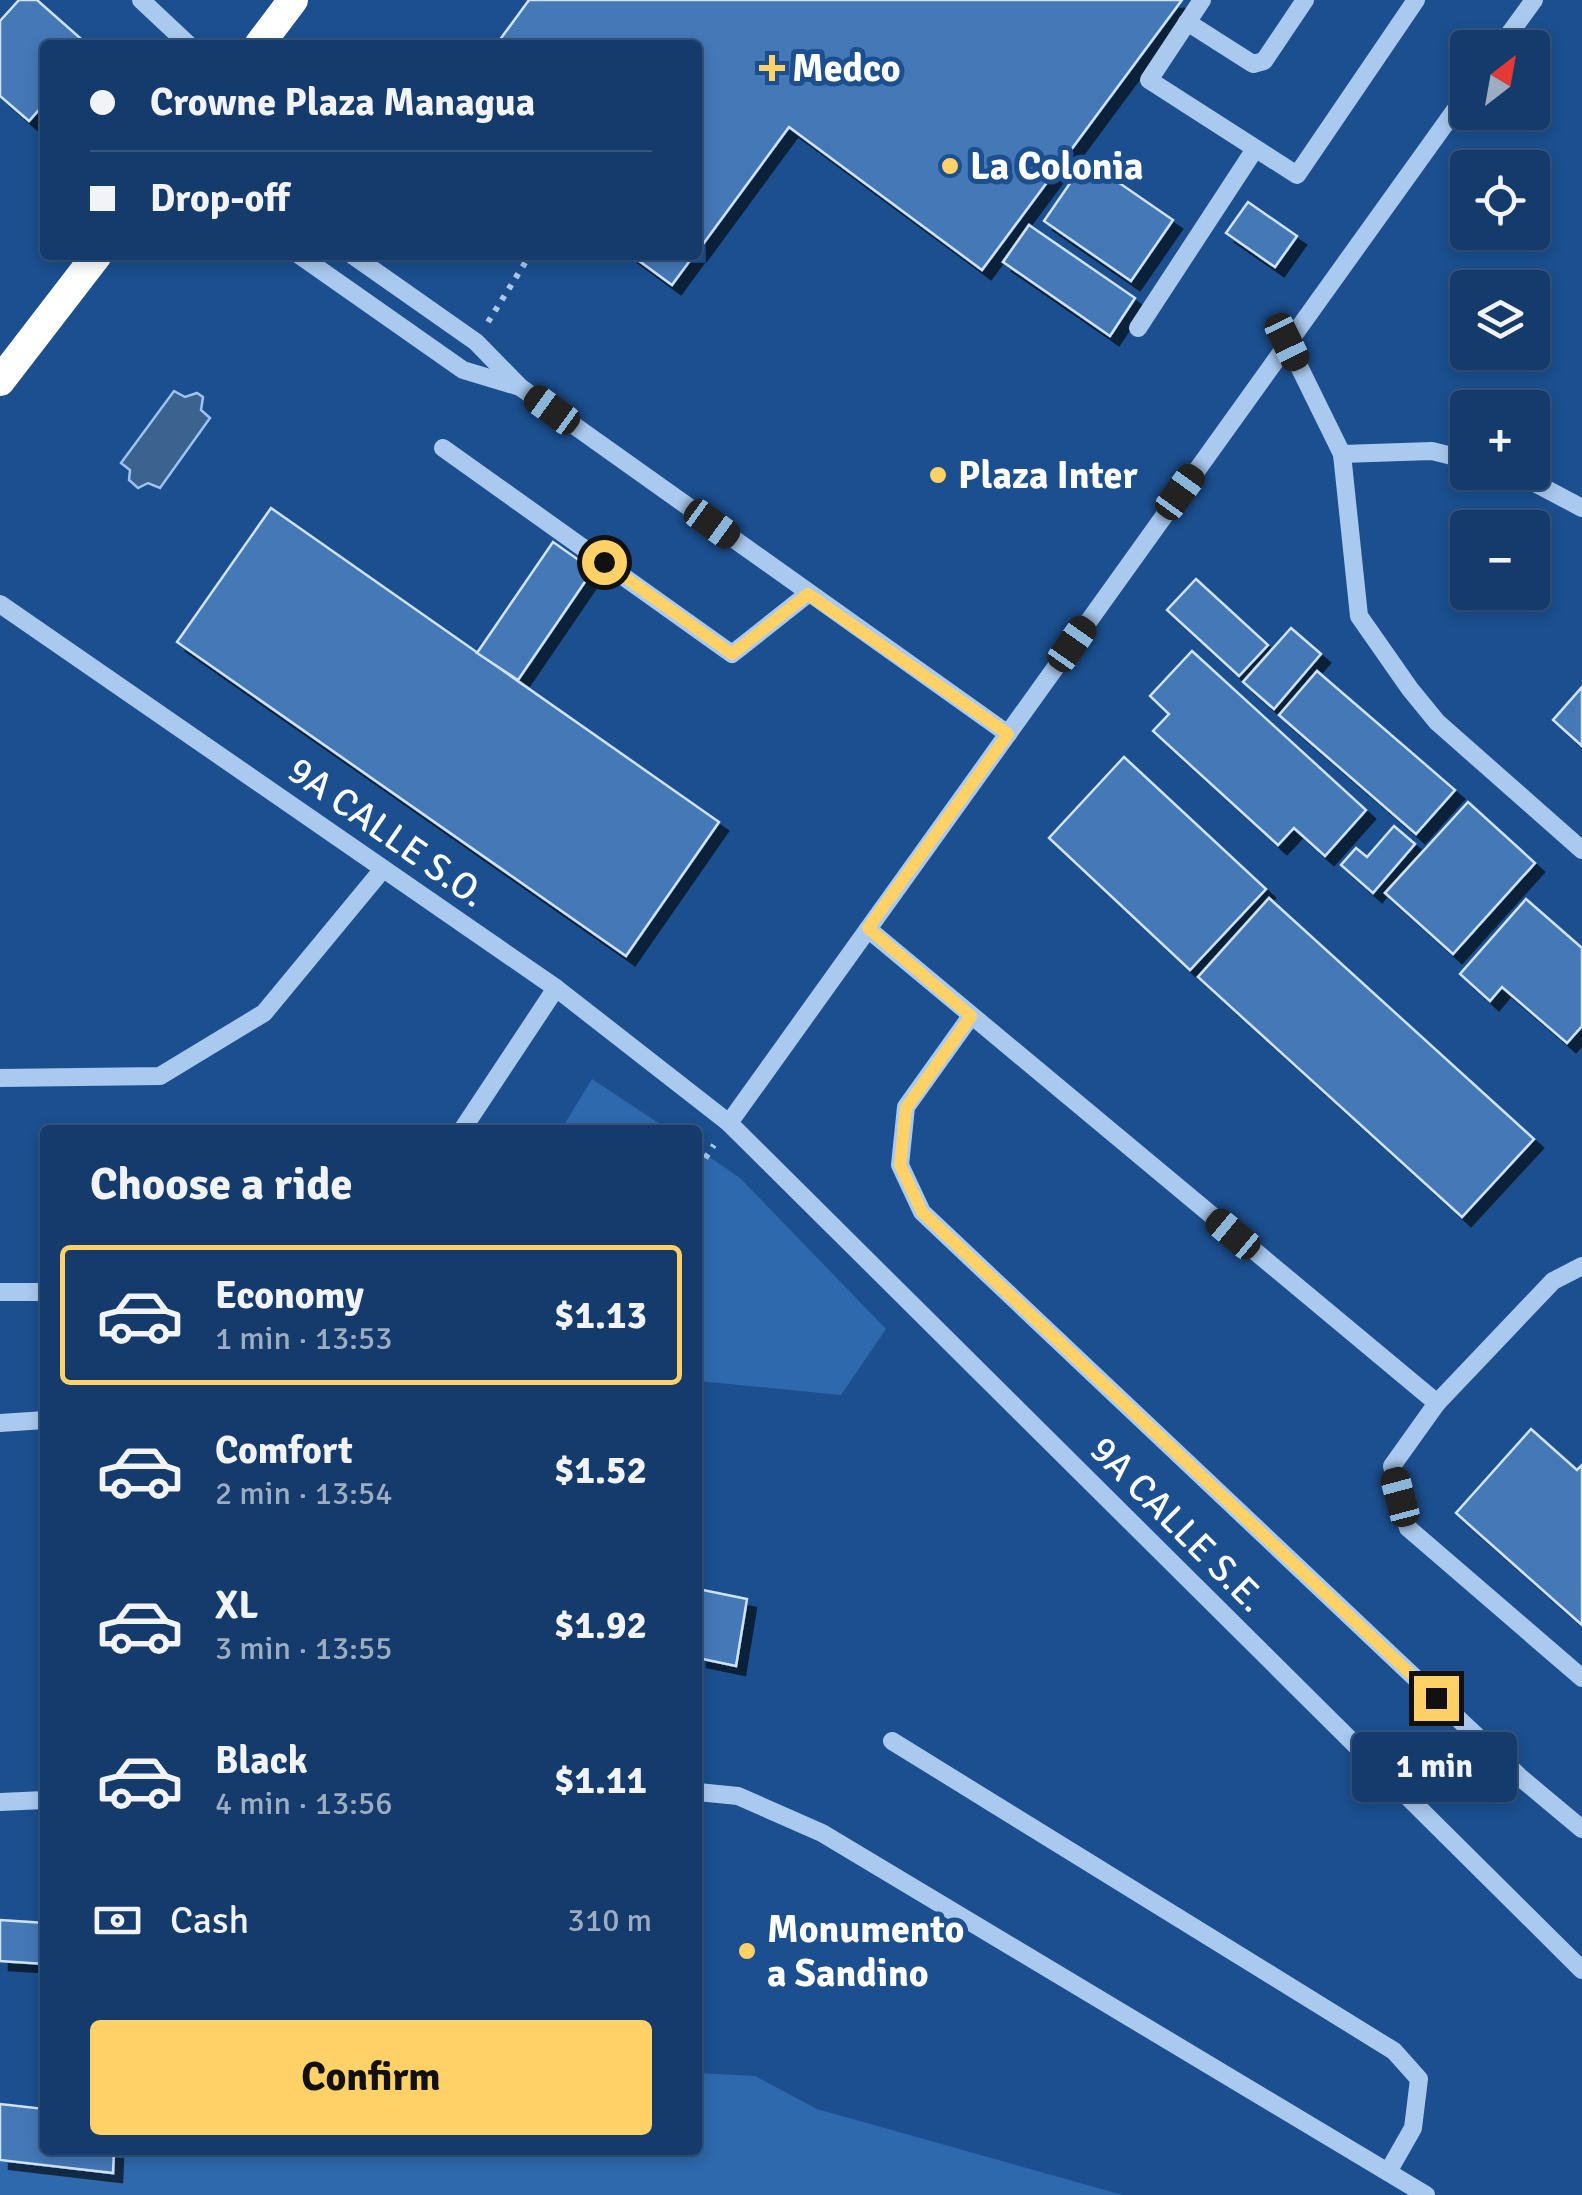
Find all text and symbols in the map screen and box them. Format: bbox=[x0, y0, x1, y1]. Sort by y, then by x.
north arrow bbox=[1450, 30, 1550, 130]
map controls bbox=[1450, 30, 1550, 610]
place label: Medco bbox=[792, 45, 901, 92]
marker: Medco bbox=[761, 57, 783, 79]
text: Crowne Plaza Managua bbox=[150, 79, 535, 126]
place label: La Colonia bbox=[970, 143, 1143, 190]
button: locate bbox=[1450, 150, 1550, 250]
marker: La Colonia bbox=[939, 155, 961, 177]
text: Drop-off bbox=[150, 175, 290, 222]
button: layers bbox=[1450, 270, 1550, 370]
car bbox=[1260, 308, 1314, 376]
car bbox=[519, 380, 585, 440]
button: + bbox=[1450, 390, 1550, 490]
place label: Plaza Inter bbox=[958, 452, 1138, 499]
car bbox=[1150, 459, 1210, 525]
marker: Plaza Inter bbox=[927, 464, 949, 486]
car bbox=[679, 494, 745, 554]
button: − bbox=[1450, 510, 1550, 610]
route start bbox=[582, 540, 627, 585]
car bbox=[1043, 611, 1101, 677]
street label: 9A CALLE S.O. bbox=[279, 747, 495, 917]
text: Choose a ride bbox=[90, 1157, 353, 1212]
car bbox=[1200, 1203, 1266, 1265]
icon: car bbox=[95, 1270, 185, 1360]
text: Economy bbox=[215, 1272, 364, 1319]
text: $1.13 bbox=[554, 1292, 647, 1339]
text: 1 min · 13:53 bbox=[215, 1319, 393, 1358]
icon: car bbox=[95, 1425, 185, 1515]
street label: 9A CALLE S.E. bbox=[1080, 1426, 1276, 1622]
text: Comfort bbox=[215, 1427, 353, 1474]
text: $1.52 bbox=[554, 1447, 647, 1494]
car bbox=[1378, 1464, 1422, 1530]
text: 2 min · 13:54 bbox=[215, 1474, 393, 1513]
icon: car bbox=[95, 1580, 185, 1670]
text: XL bbox=[215, 1582, 258, 1629]
text: $1.92 bbox=[554, 1602, 647, 1649]
text: 3 min · 13:55 bbox=[215, 1629, 393, 1668]
route end bbox=[1414, 1676, 1459, 1721]
callout: 1 min bbox=[1354, 1733, 1518, 1803]
icon: car bbox=[95, 1735, 185, 1825]
text: Black bbox=[215, 1737, 308, 1784]
text: 1 min bbox=[1396, 1747, 1473, 1786]
text: $1.11 bbox=[554, 1757, 647, 1804]
text: 4 min · 13:56 bbox=[215, 1784, 393, 1823]
icon: cash bbox=[90, 1893, 145, 1948]
text: Cash bbox=[170, 1897, 249, 1944]
text: 310 m bbox=[568, 1901, 652, 1940]
place label: Monumento a Sandino bbox=[767, 1906, 964, 1997]
marker: Monumento a Sandino bbox=[736, 1940, 758, 1962]
button: Confirm bbox=[90, 2020, 652, 2135]

